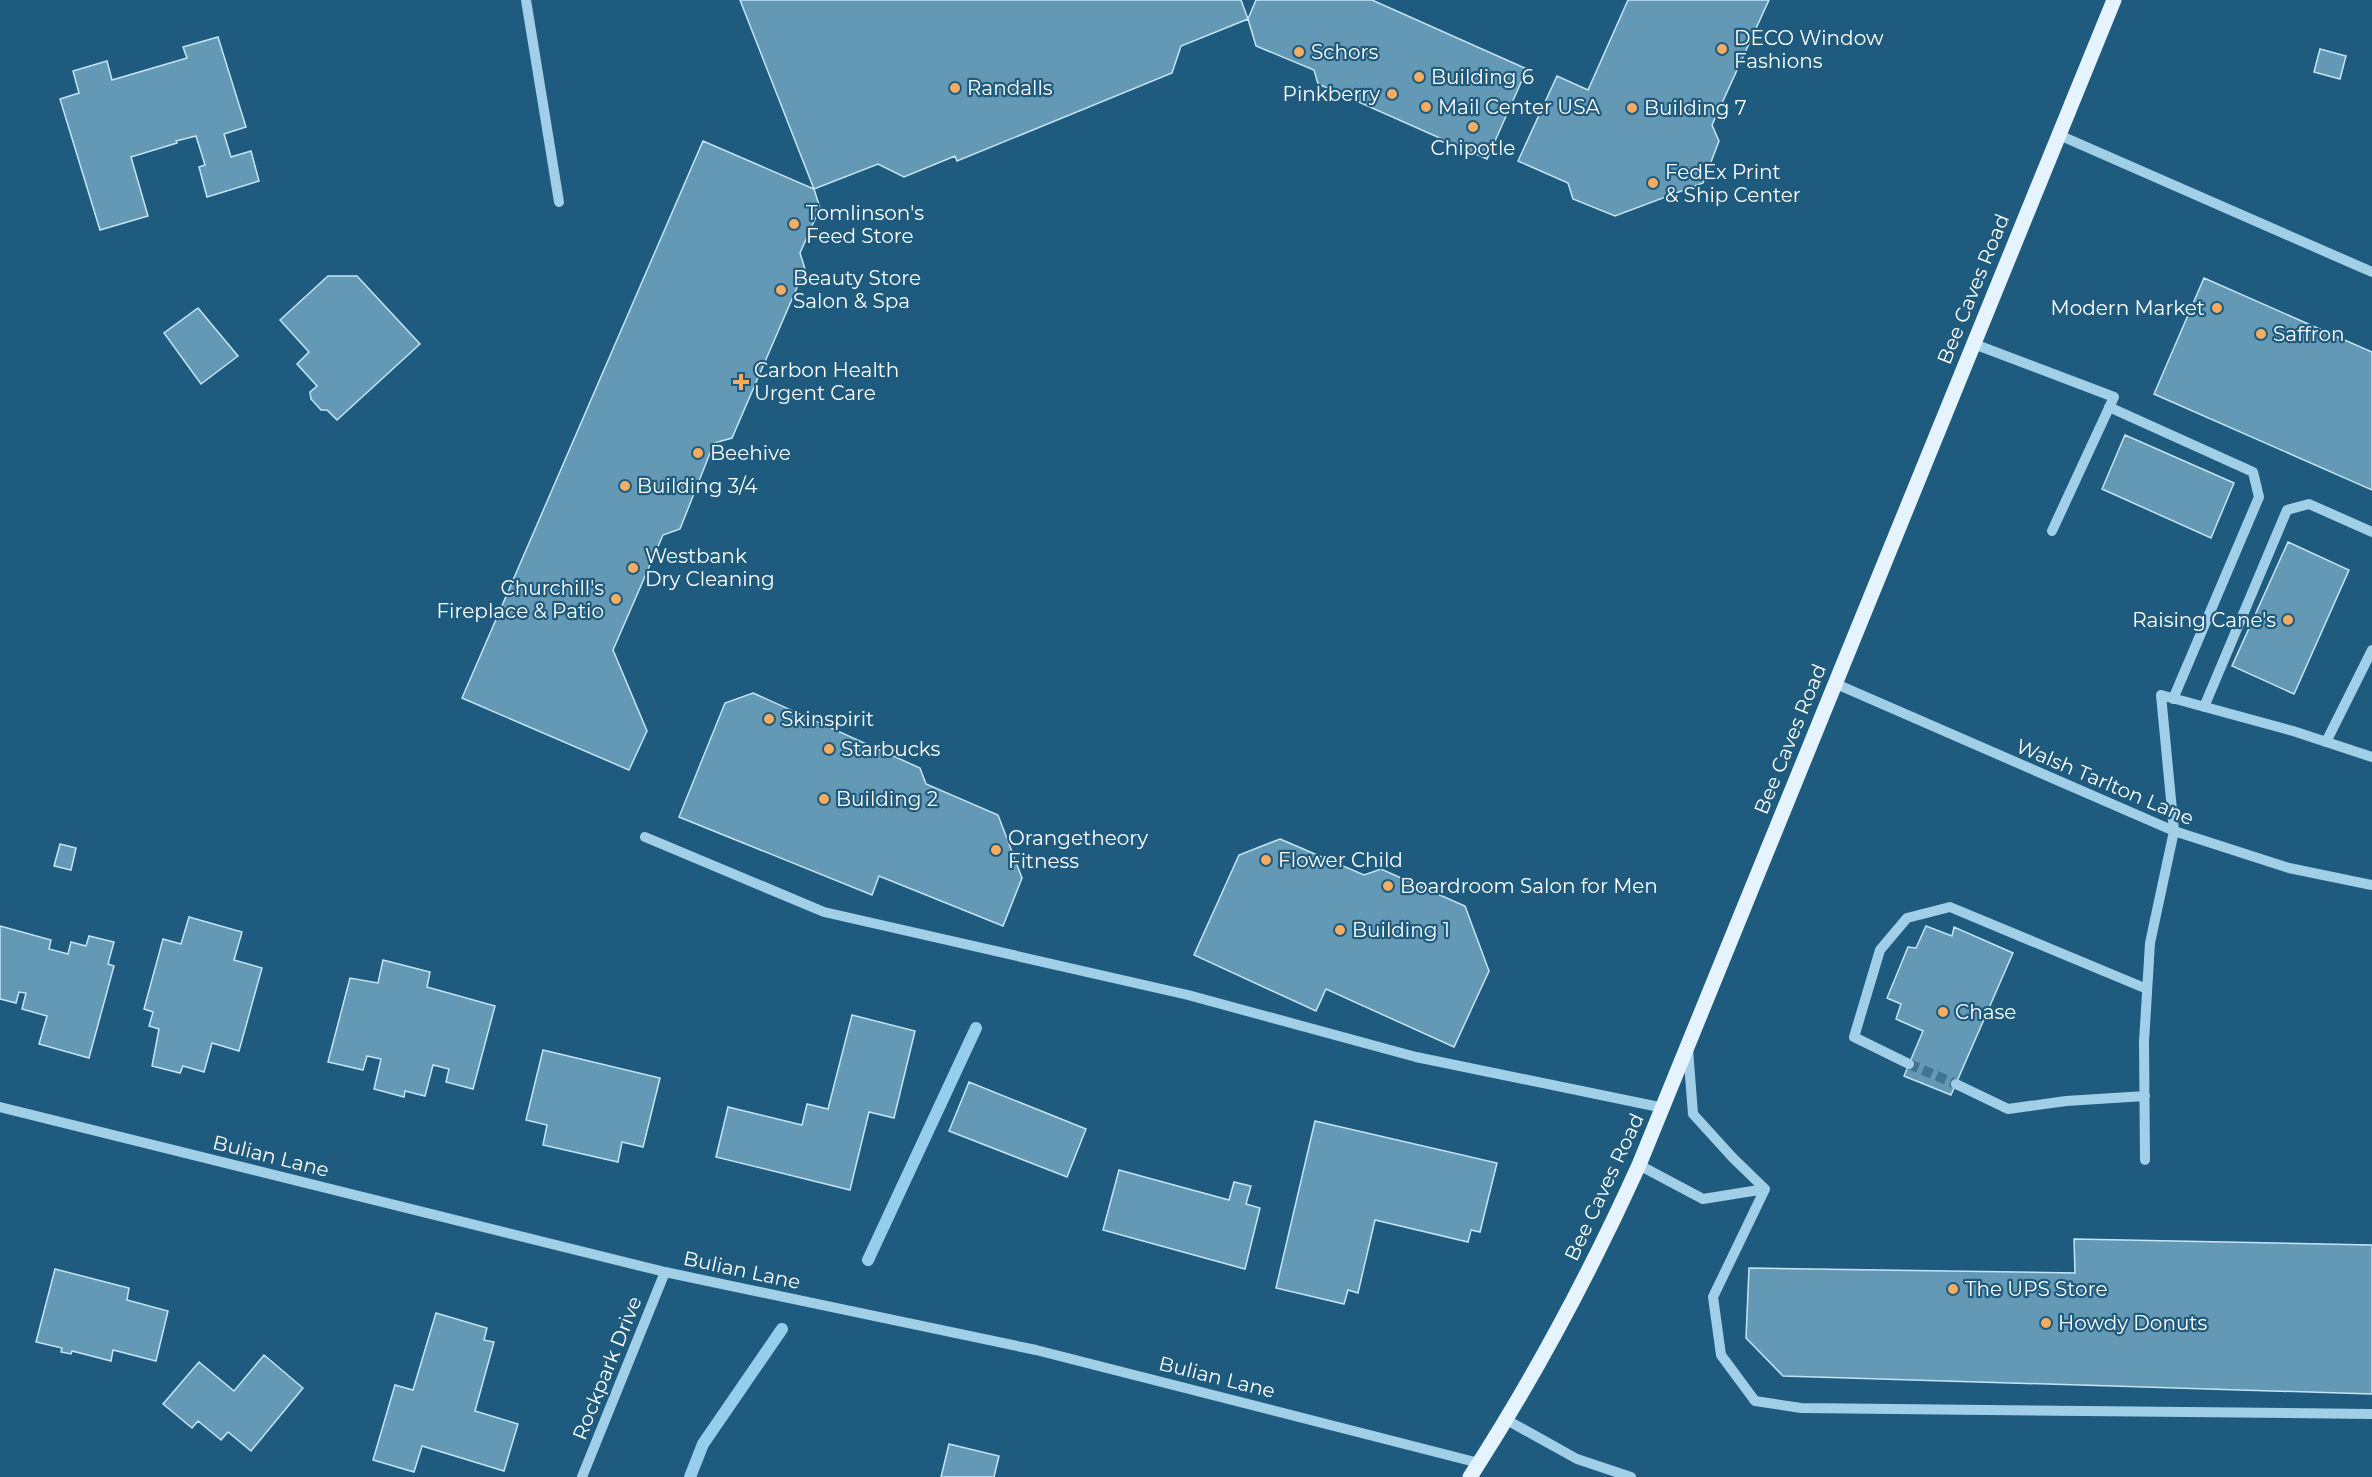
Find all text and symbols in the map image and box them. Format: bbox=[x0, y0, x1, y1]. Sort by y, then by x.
place label: DECO Window Fashions bbox=[1734, 26, 1884, 73]
place label: Schors bbox=[1311, 40, 1378, 64]
marker: DECO Window Fashions bbox=[1715, 42, 1729, 56]
marker: Schors bbox=[1292, 45, 1306, 59]
place label: Building 6 bbox=[1431, 65, 1534, 89]
marker: Building 6 bbox=[1412, 70, 1426, 84]
place label: Randalls bbox=[967, 76, 1053, 100]
marker: Randalls bbox=[948, 81, 962, 95]
place label: Pinkberry bbox=[1283, 82, 1380, 106]
marker: Pinkberry bbox=[1385, 87, 1399, 101]
place label: Mail Center USA bbox=[1438, 95, 1600, 119]
place label: Building 7 bbox=[1644, 96, 1746, 120]
marker: Mail Center USA bbox=[1419, 100, 1433, 114]
marker: Building 7 bbox=[1625, 101, 1639, 115]
marker: Chipotle bbox=[1466, 120, 1480, 134]
place label: Chipotle bbox=[1431, 136, 1515, 160]
place label: FedEx Print & Ship Center bbox=[1665, 160, 1801, 207]
marker: FedEx Print & Ship Center bbox=[1646, 176, 1660, 190]
place label: Tomlinson's Feed Store bbox=[806, 201, 924, 248]
street label: Bee Caves Road bbox=[1932, 210, 2014, 368]
marker: Tomlinson's Feed Store bbox=[787, 217, 801, 231]
place label: Beauty Store Salon & Spa bbox=[793, 266, 921, 313]
marker: Beauty Store Salon & Spa bbox=[774, 283, 788, 297]
place label: Modern Market bbox=[2051, 296, 2205, 320]
marker: Modern Market bbox=[2210, 301, 2224, 315]
place label: Saffron bbox=[2273, 322, 2345, 346]
marker: Saffron bbox=[2254, 327, 2268, 341]
place label: Carbon Health Urgent Care bbox=[754, 358, 899, 405]
marker: Carbon Health Urgent Care bbox=[732, 373, 750, 391]
place label: Beehive bbox=[710, 441, 791, 465]
marker: Beehive bbox=[691, 446, 705, 460]
place label: Building 3/4 bbox=[637, 474, 758, 498]
marker: Building 3/4 bbox=[618, 479, 632, 493]
place label: Westbank Dry Cleaning bbox=[645, 544, 775, 591]
marker: Westbank Dry Cleaning bbox=[626, 561, 640, 575]
place label: Churchill's Fireplace & Patio bbox=[436, 576, 604, 623]
marker: Churchill's Fireplace & Patio bbox=[609, 592, 623, 606]
place label: Raising Cane's bbox=[2132, 608, 2276, 632]
marker: Raising Cane's bbox=[2281, 613, 2295, 627]
street label: Bee Caves Road bbox=[1749, 660, 1831, 818]
place label: Skinspirit bbox=[781, 707, 874, 731]
marker: Skinspirit bbox=[762, 712, 776, 726]
street label: Walsh Tarlton Lane bbox=[2012, 734, 2198, 830]
place label: Starbucks bbox=[841, 737, 940, 761]
marker: Starbucks bbox=[822, 742, 836, 756]
place label: Building 2 bbox=[836, 787, 938, 811]
marker: Building 2 bbox=[817, 792, 831, 806]
place label: Orangetheory Fitness bbox=[1008, 826, 1148, 873]
marker: Orangetheory Fitness bbox=[989, 843, 1003, 857]
place label: Flower Child bbox=[1278, 848, 1403, 872]
marker: Flower Child bbox=[1259, 853, 1273, 867]
place label: Boardroom Salon for Men bbox=[1400, 874, 1658, 898]
marker: Boardroom Salon for Men bbox=[1381, 879, 1395, 893]
place label: Building 1 bbox=[1352, 918, 1450, 942]
marker: Building 1 bbox=[1333, 923, 1347, 937]
place label: Chase bbox=[1955, 1000, 2016, 1024]
marker: Chase bbox=[1936, 1005, 1950, 1019]
street label: Bee Caves Road bbox=[1559, 1109, 1649, 1265]
street label: Bulian Lane bbox=[210, 1130, 332, 1182]
street label: Bulian Lane bbox=[681, 1246, 803, 1294]
place label: The UPS Store bbox=[1965, 1277, 2108, 1301]
marker: The UPS Store bbox=[1946, 1282, 1960, 1296]
street label: Rockpark Drive bbox=[567, 1293, 647, 1443]
place label: Howdy Donuts bbox=[2058, 1311, 2207, 1335]
marker: Howdy Donuts bbox=[2039, 1316, 2053, 1330]
street label: Bulian Lane bbox=[1156, 1351, 1278, 1403]

